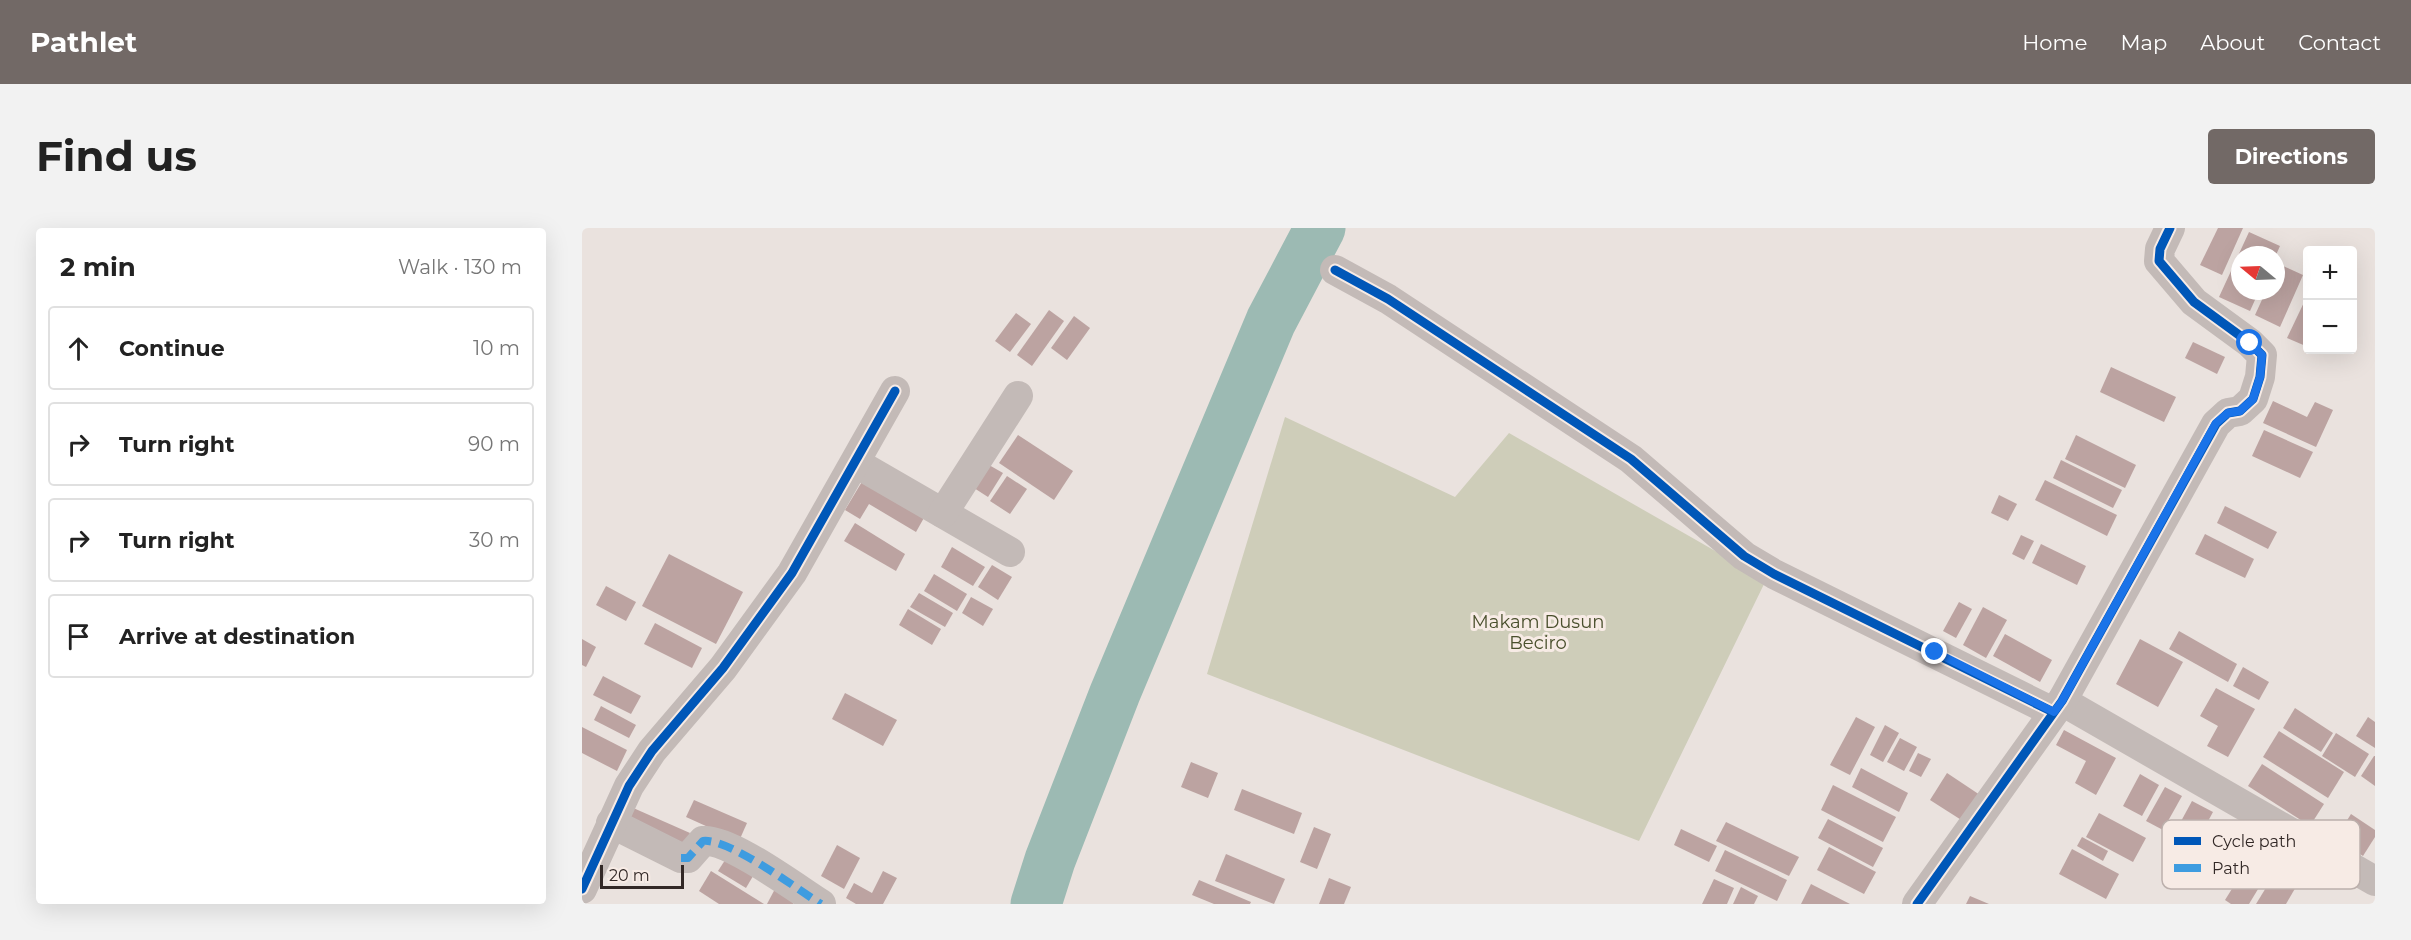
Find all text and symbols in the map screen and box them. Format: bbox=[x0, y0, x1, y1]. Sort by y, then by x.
text: Pathlet bbox=[30, 25, 137, 59]
text: Home bbox=[2022, 30, 2087, 55]
text: Map bbox=[2120, 30, 2167, 55]
text: About bbox=[2200, 30, 2265, 55]
text: Contact bbox=[2298, 30, 2381, 55]
button: Directions bbox=[2208, 129, 2375, 184]
text: Find us bbox=[36, 130, 197, 182]
north arrow bbox=[2231, 246, 2285, 300]
map controls bbox=[2303, 246, 2357, 354]
button: + bbox=[2303, 246, 2357, 300]
text: 2 min bbox=[60, 251, 136, 283]
text: Walk · 130 m bbox=[398, 255, 522, 279]
button: − bbox=[2303, 300, 2357, 354]
route start bbox=[2236, 329, 2262, 355]
icon: ahead bbox=[62, 332, 95, 365]
text: Continue bbox=[119, 335, 225, 362]
text: 10 m bbox=[473, 336, 520, 360]
icon: right bbox=[62, 428, 95, 461]
text: Turn right bbox=[119, 431, 234, 458]
text: 90 m bbox=[468, 432, 520, 456]
icon: right bbox=[62, 524, 95, 557]
text: Turn right bbox=[119, 527, 234, 554]
text: 30 m bbox=[469, 528, 520, 552]
park label: Makam Dusun Beciro bbox=[1472, 611, 1604, 654]
icon: arrive bbox=[62, 620, 95, 653]
text: Arrive at destination bbox=[119, 623, 355, 650]
route end bbox=[1921, 638, 1947, 664]
legend bbox=[2162, 820, 2360, 889]
text: Cycle path bbox=[2212, 832, 2296, 851]
text: Path bbox=[2212, 859, 2250, 878]
scale bar bbox=[600, 862, 684, 890]
text: 20 m bbox=[609, 866, 650, 885]

